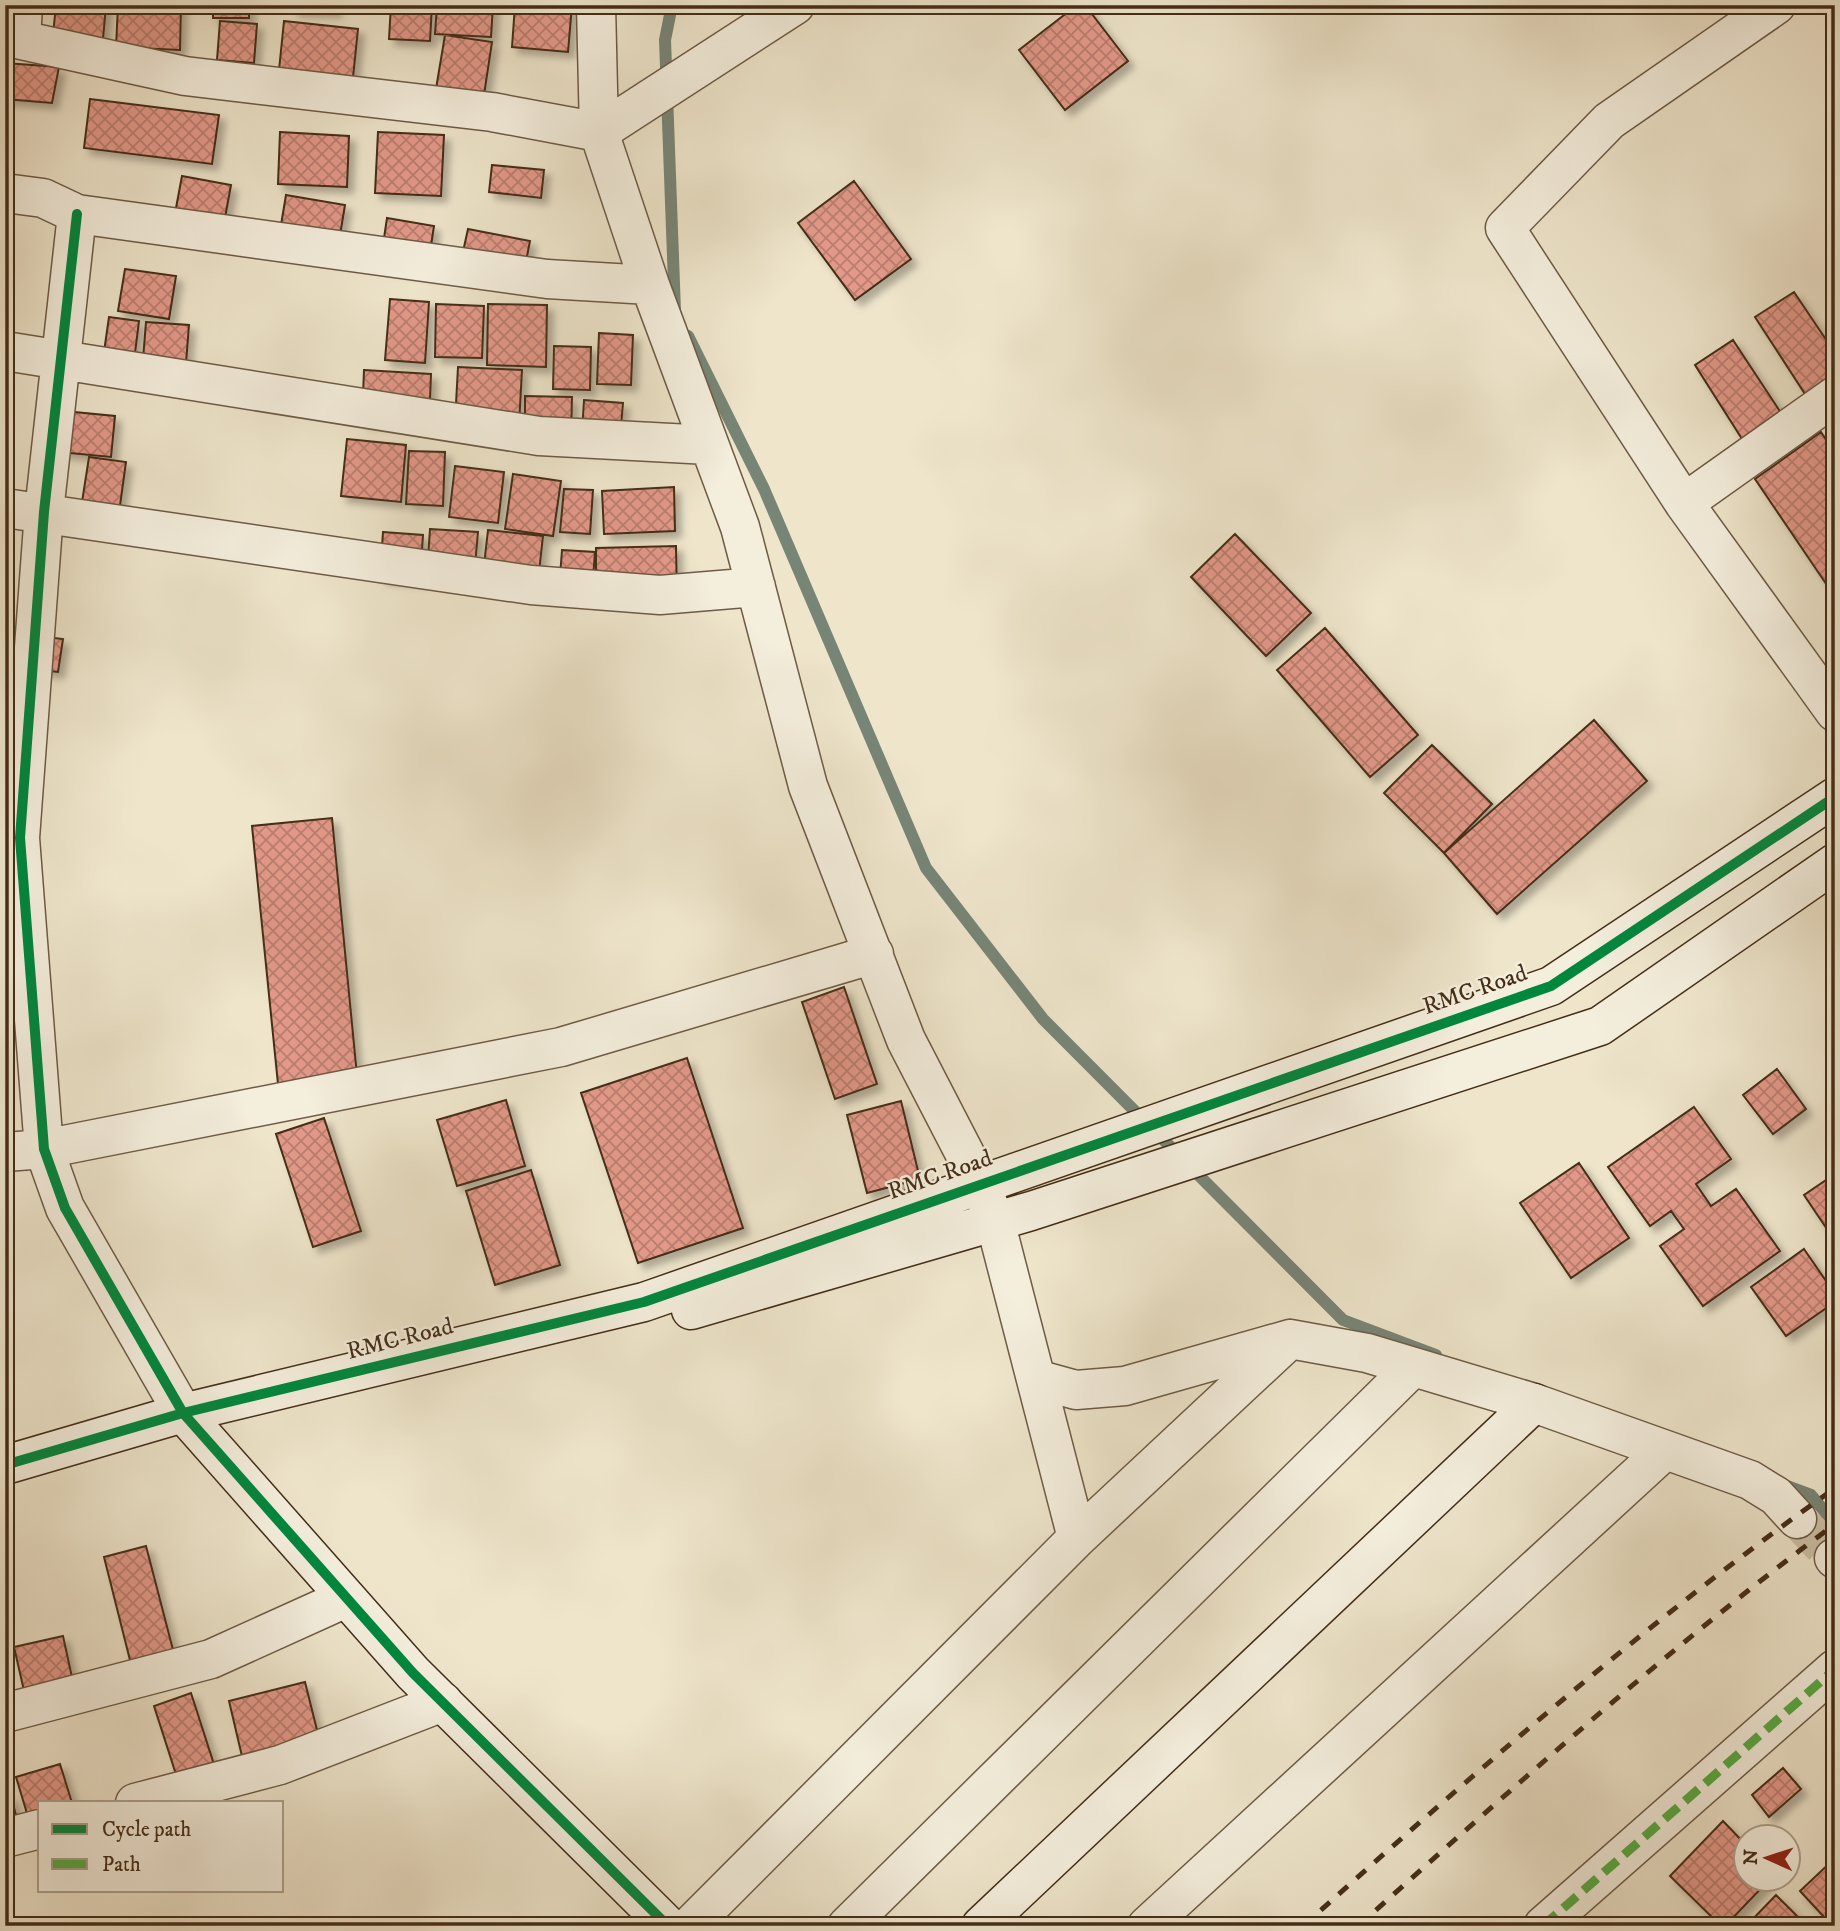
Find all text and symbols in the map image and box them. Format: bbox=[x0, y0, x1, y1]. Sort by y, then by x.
street label: RMC Road bbox=[1419, 958, 1531, 1022]
street label: RMC Road bbox=[884, 1143, 996, 1207]
street label: RMC Road bbox=[344, 1311, 456, 1367]
legend bbox=[38, 1801, 284, 1892]
text: Cycle path bbox=[102, 1817, 191, 1843]
north arrow bbox=[1731, 1822, 1801, 1892]
text: N bbox=[1740, 1848, 1763, 1866]
text: Path bbox=[102, 1852, 141, 1878]

